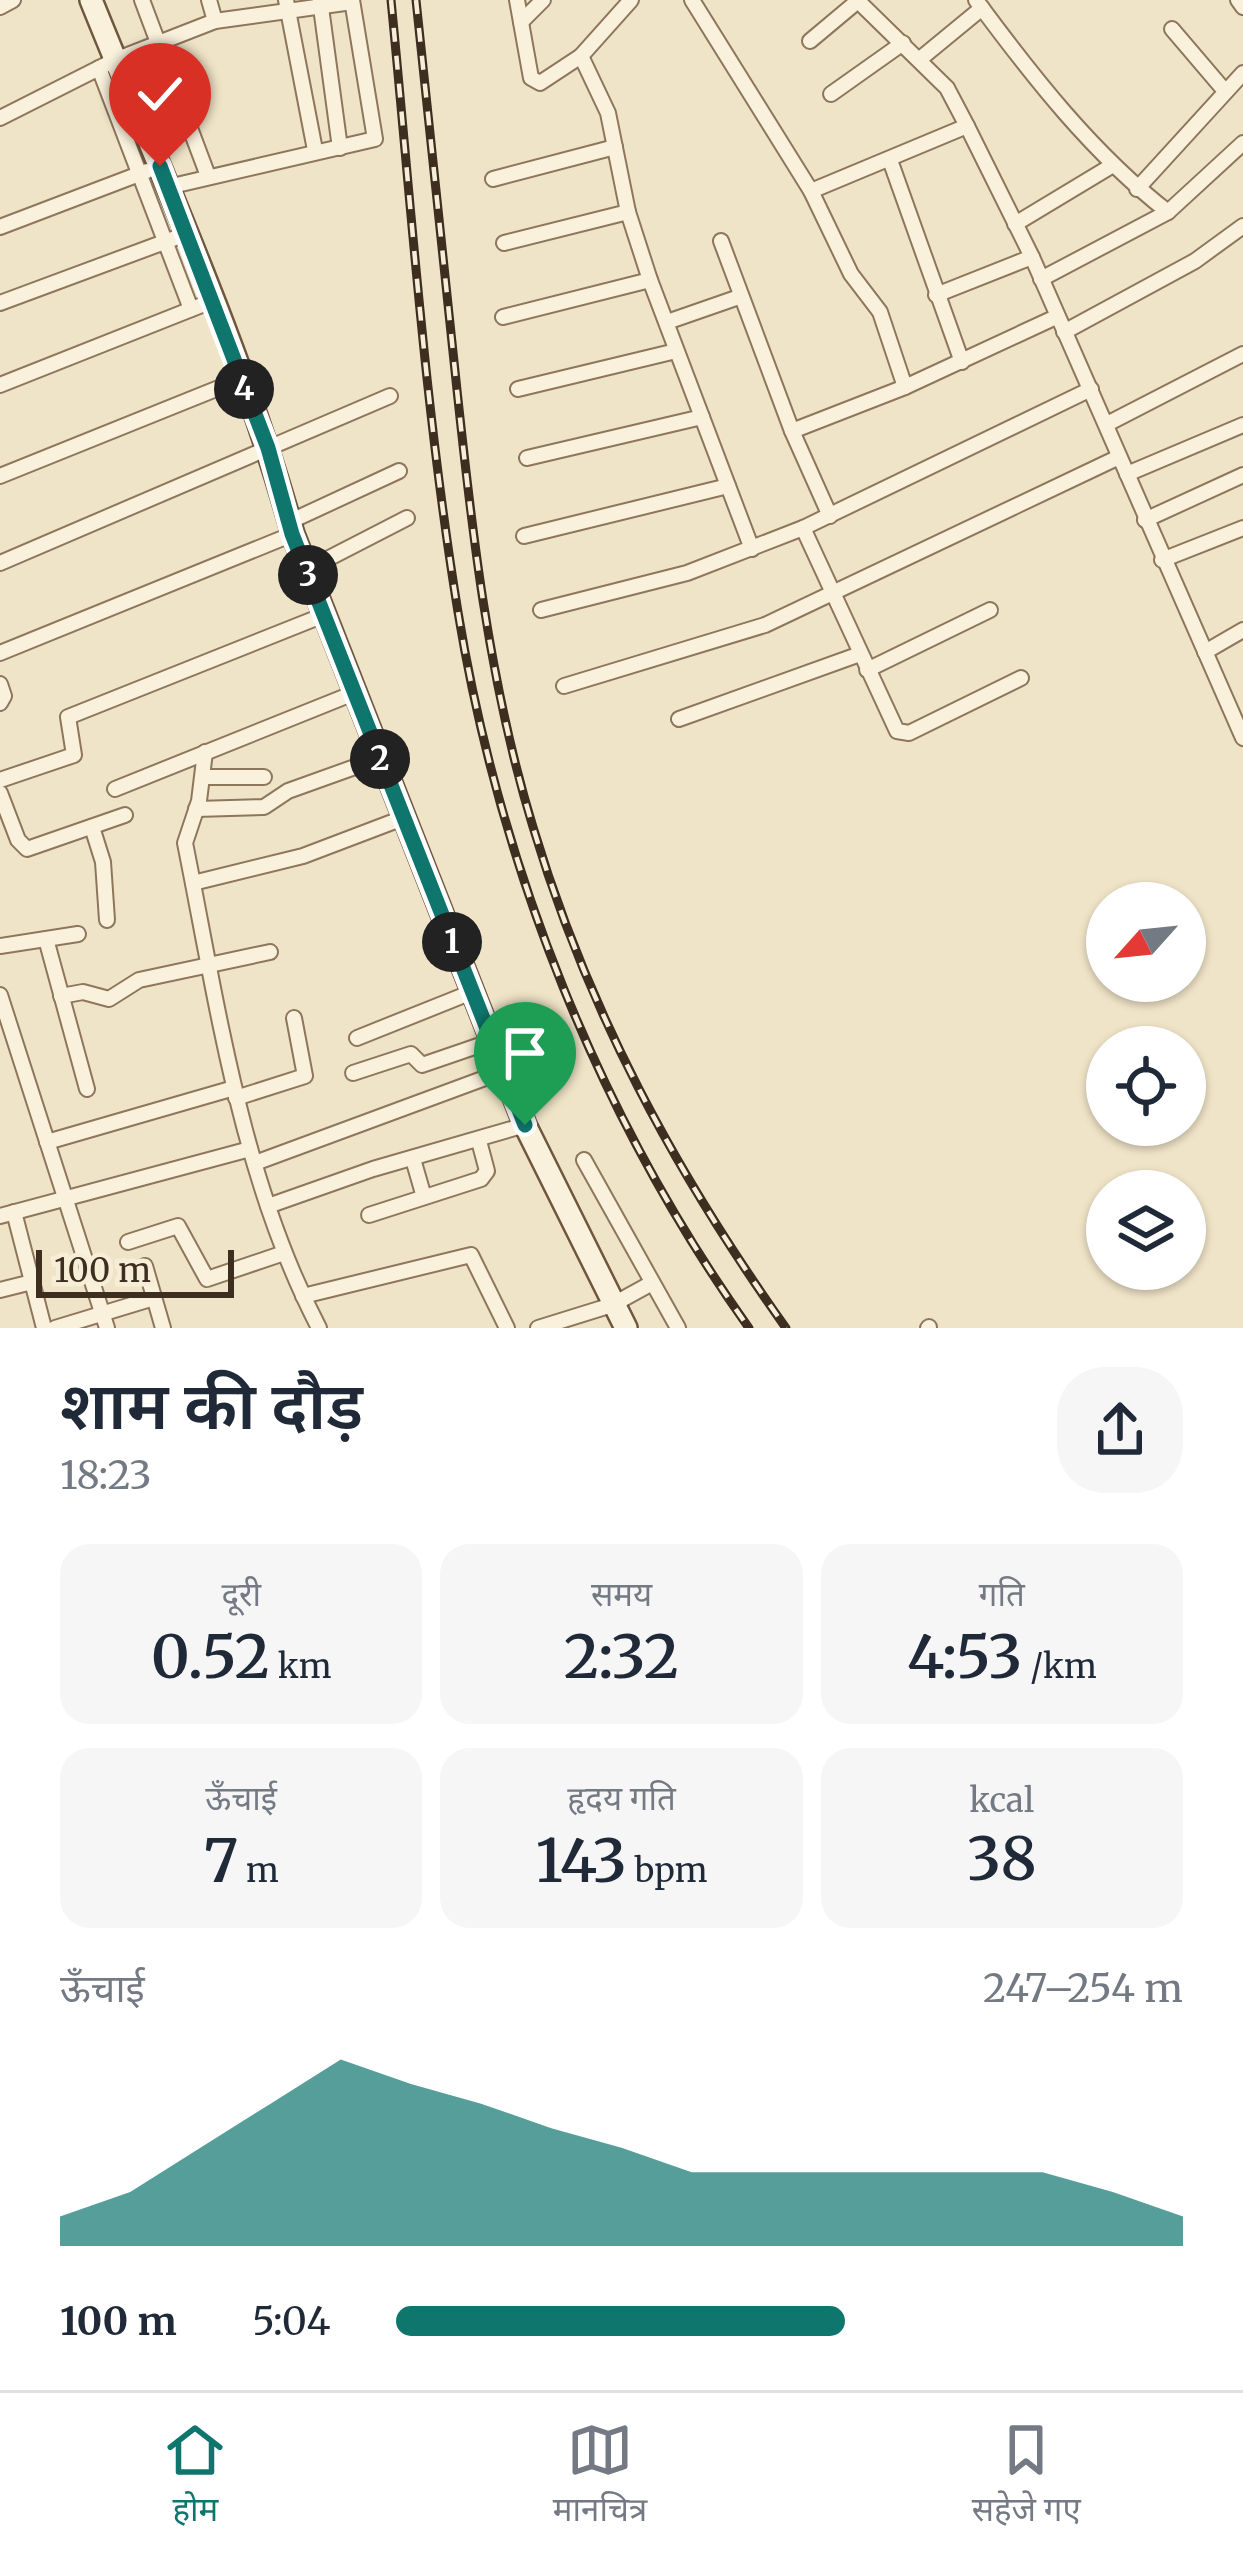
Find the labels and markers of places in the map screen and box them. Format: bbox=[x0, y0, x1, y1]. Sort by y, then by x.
pin bbox=[109, 43, 211, 166]
pin: 4 bbox=[214, 359, 274, 419]
pin: 3 bbox=[278, 545, 338, 605]
pin: 2 bbox=[350, 729, 410, 789]
pin: 1 bbox=[422, 912, 482, 972]
pin bbox=[474, 1002, 576, 1125]

